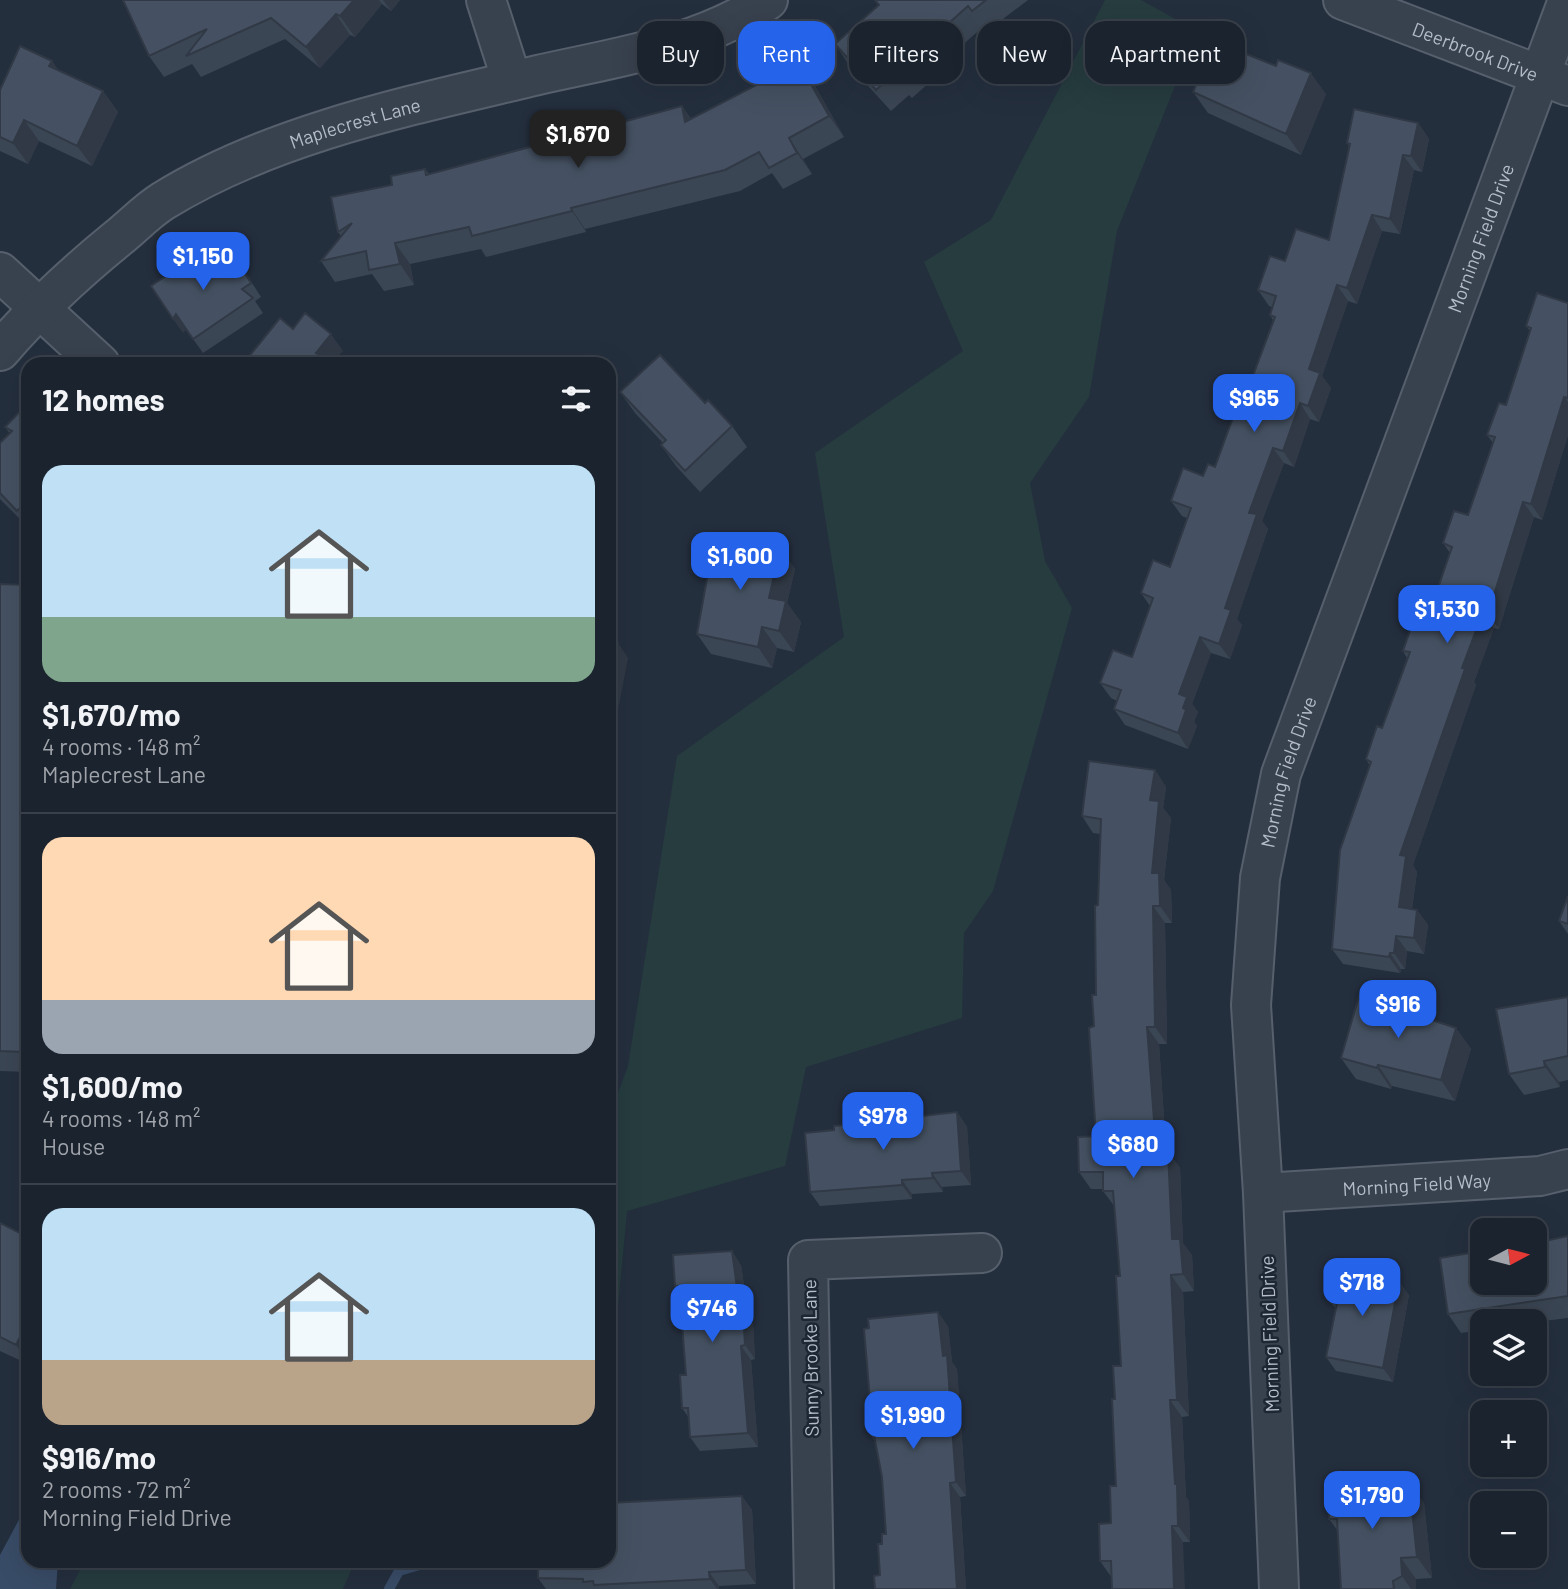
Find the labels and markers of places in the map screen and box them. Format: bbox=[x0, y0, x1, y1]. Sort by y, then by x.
pin: $1,670 bbox=[521, 110, 635, 170]
pin: $1,150 bbox=[146, 232, 260, 292]
pin: $965 bbox=[1213, 374, 1295, 434]
pin: $1,600 bbox=[683, 532, 797, 592]
pin: $1,530 bbox=[1390, 586, 1504, 645]
pin: $916 bbox=[1357, 981, 1439, 1040]
pin: $978 bbox=[842, 1092, 924, 1152]
pin: $680 bbox=[1092, 1120, 1174, 1180]
pin: $718 bbox=[1321, 1258, 1403, 1318]
pin: $746 bbox=[671, 1284, 753, 1344]
pin: $1,990 bbox=[856, 1392, 970, 1451]
pin: $1,790 bbox=[1315, 1472, 1429, 1531]

